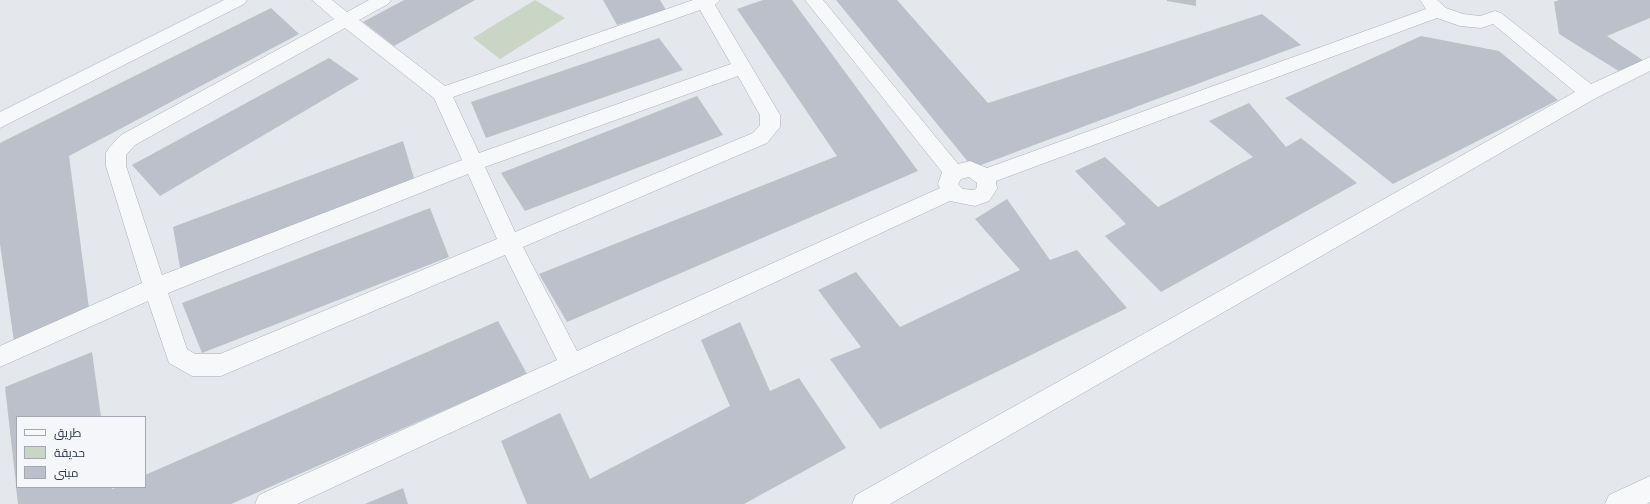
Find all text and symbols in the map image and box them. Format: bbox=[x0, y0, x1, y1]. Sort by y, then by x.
legend bbox=[16, 416, 146, 488]
text: طريق bbox=[54, 425, 81, 440]
text: حديقة bbox=[54, 445, 85, 460]
text: مبنى bbox=[54, 465, 79, 480]

